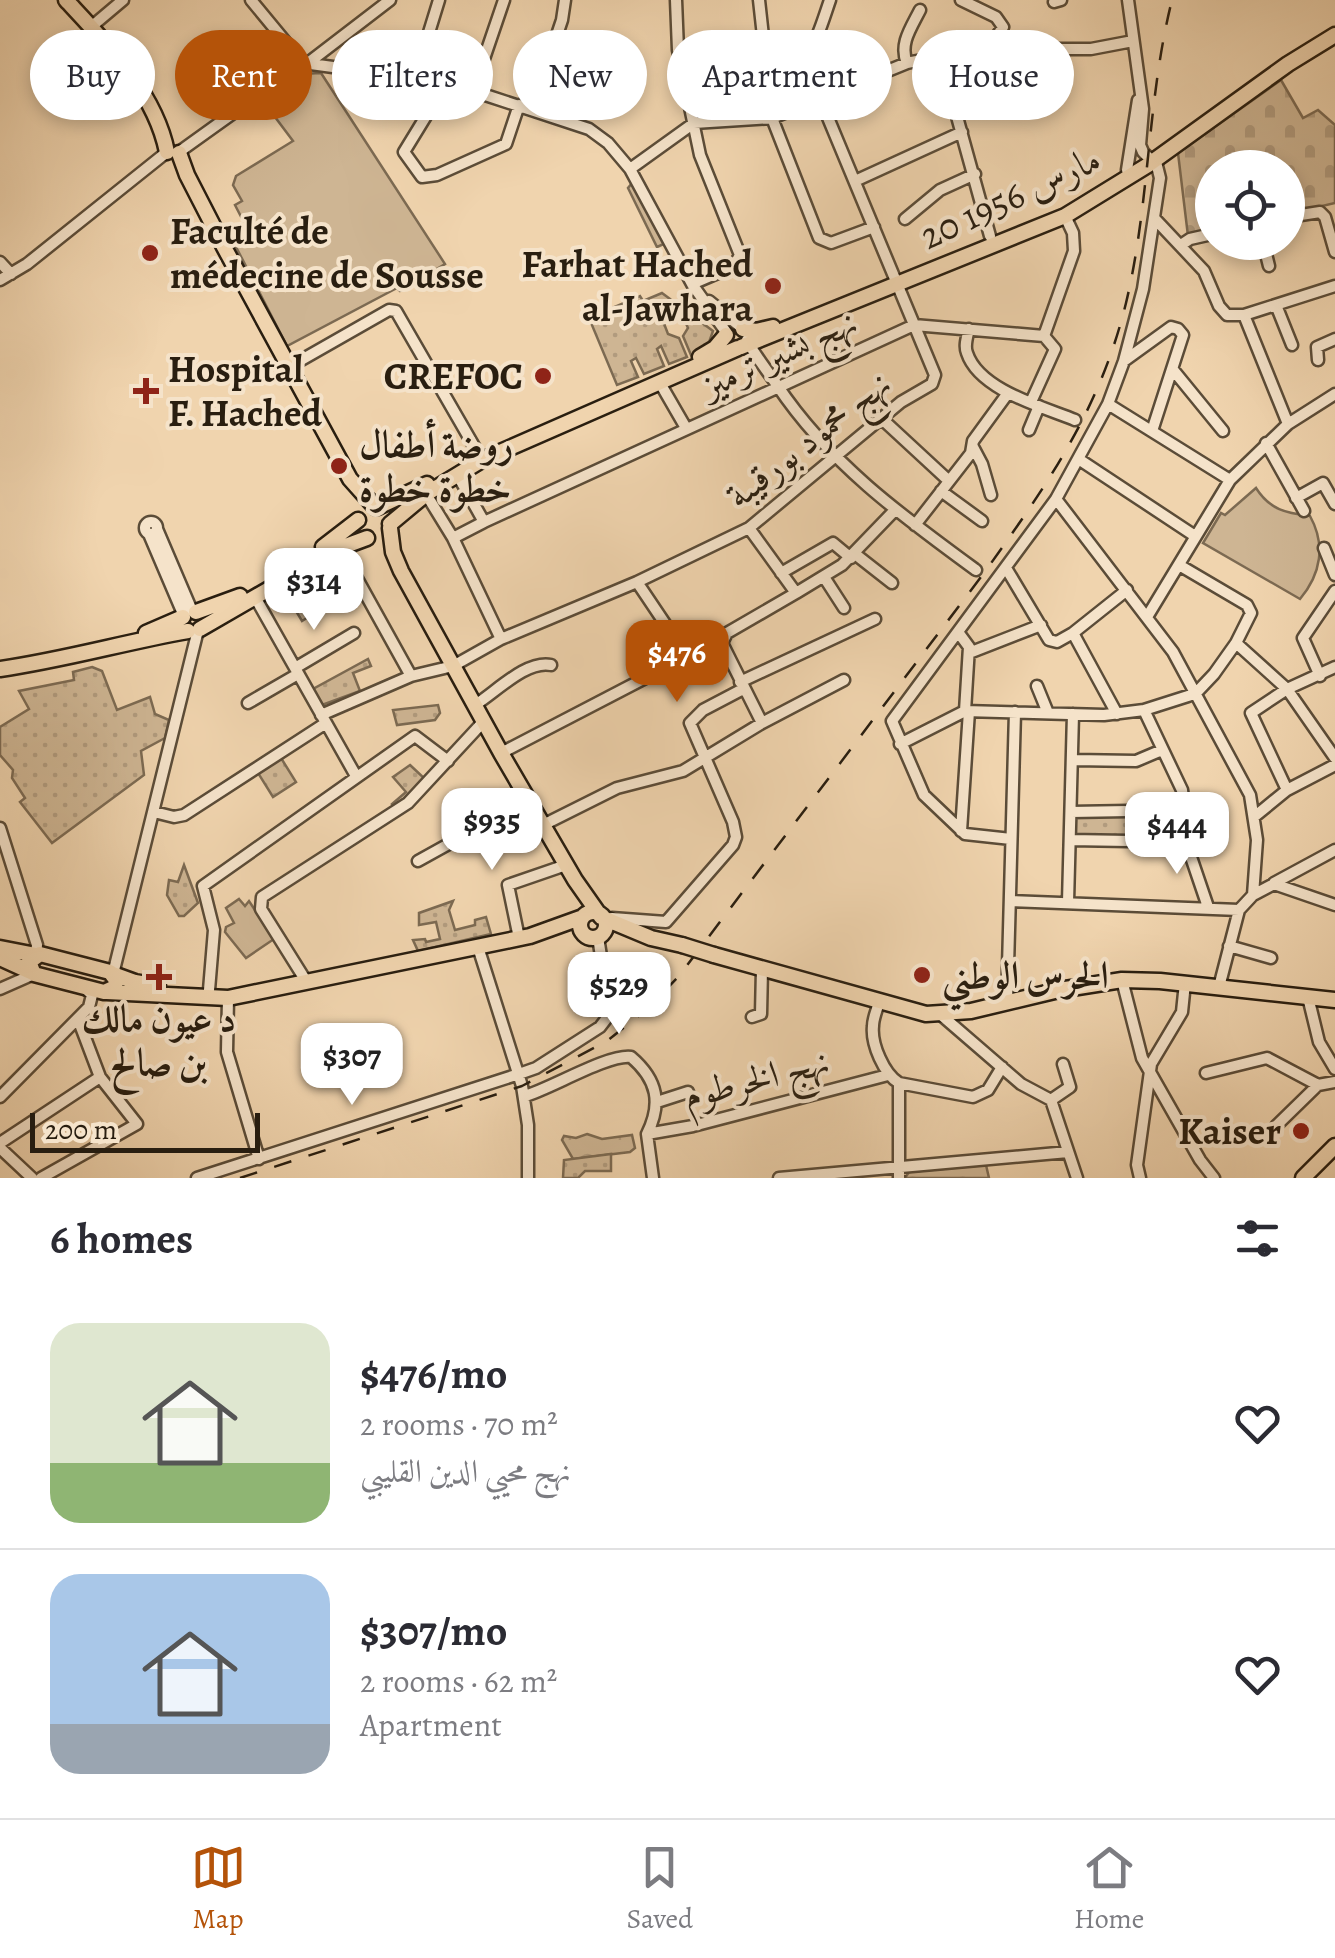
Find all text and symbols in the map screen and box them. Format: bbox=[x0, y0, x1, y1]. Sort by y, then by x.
chip: Buy bbox=[30, 30, 155, 120]
chip: Rent bbox=[175, 30, 312, 120]
chip: Filters bbox=[332, 30, 493, 120]
chip: New bbox=[513, 30, 647, 120]
chip: Apartment bbox=[667, 30, 892, 120]
chip: House bbox=[912, 30, 1074, 120]
street label: 20 مارس 1956 bbox=[911, 132, 1109, 262]
map controls bbox=[1195, 150, 1305, 260]
button: locate bbox=[1195, 150, 1305, 260]
place label: Faculté de médecine de Sousse bbox=[170, 205, 484, 301]
place label: Farhat Hached al-Jawhara bbox=[522, 238, 754, 334]
marker: Faculté de médecine de Sousse bbox=[139, 242, 161, 264]
marker: Farhat Hached al-Jawhara bbox=[762, 275, 784, 297]
street label: نهج بشير ترميز bbox=[689, 295, 869, 419]
place label: Hospital F. Hached bbox=[168, 343, 322, 439]
place label: CREFOC bbox=[384, 350, 523, 402]
street label: نهج محمود بورقيبة bbox=[714, 358, 907, 526]
marker: CREFOC bbox=[532, 365, 554, 387]
marker: Hospital F. Hached bbox=[133, 378, 159, 404]
place label: روضة أطفال خطوة خطوة bbox=[359, 418, 513, 514]
marker: روضة أطفال خطوة خطوة bbox=[328, 455, 350, 477]
pin: $314 bbox=[255, 548, 373, 633]
text: $314 bbox=[286, 558, 342, 602]
pin: $476 bbox=[618, 620, 736, 705]
text: $476 bbox=[648, 630, 706, 674]
pin: $935 bbox=[433, 788, 551, 873]
pin: $444 bbox=[1118, 792, 1236, 877]
text: $935 bbox=[463, 798, 521, 842]
text: $444 bbox=[1147, 802, 1207, 846]
place label: الحرس الوطني bbox=[942, 949, 1109, 1011]
pin: $529 bbox=[560, 952, 678, 1037]
text: $529 bbox=[590, 962, 648, 1006]
marker: د عيون مالك بن صالح bbox=[146, 964, 172, 990]
marker: الحرس الوطني bbox=[911, 964, 933, 986]
place label: د عيون مالك بن صالح bbox=[82, 992, 236, 1095]
pin: $307 bbox=[293, 1023, 411, 1108]
text: $307 bbox=[323, 1033, 381, 1077]
street label: نهج الخرطوم bbox=[677, 1035, 837, 1129]
place label: Kaiser bbox=[1178, 1105, 1281, 1157]
scale bar bbox=[30, 1108, 260, 1152]
text: 200 m bbox=[45, 1111, 117, 1149]
marker: Kaiser bbox=[1290, 1120, 1312, 1142]
text: 6 homes bbox=[50, 1210, 193, 1267]
icon: filters bbox=[1230, 1211, 1285, 1266]
text: $476/mo bbox=[360, 1345, 508, 1402]
icon: home bbox=[130, 1363, 250, 1483]
icon: heart bbox=[1230, 1396, 1285, 1451]
text: 2 rooms · 70 m² bbox=[360, 1402, 558, 1446]
text: نهج محيي الدين القليبي bbox=[360, 1449, 571, 1493]
text: $307/mo bbox=[360, 1602, 507, 1659]
icon: home bbox=[130, 1614, 250, 1734]
icon: heart bbox=[1230, 1647, 1285, 1702]
text: 2 rooms · 62 m² bbox=[360, 1659, 557, 1703]
text: Apartment bbox=[360, 1703, 502, 1747]
tab: Map bbox=[191, 1840, 246, 1938]
tab: Saved bbox=[627, 1840, 693, 1938]
tab: Home bbox=[1074, 1840, 1144, 1938]

